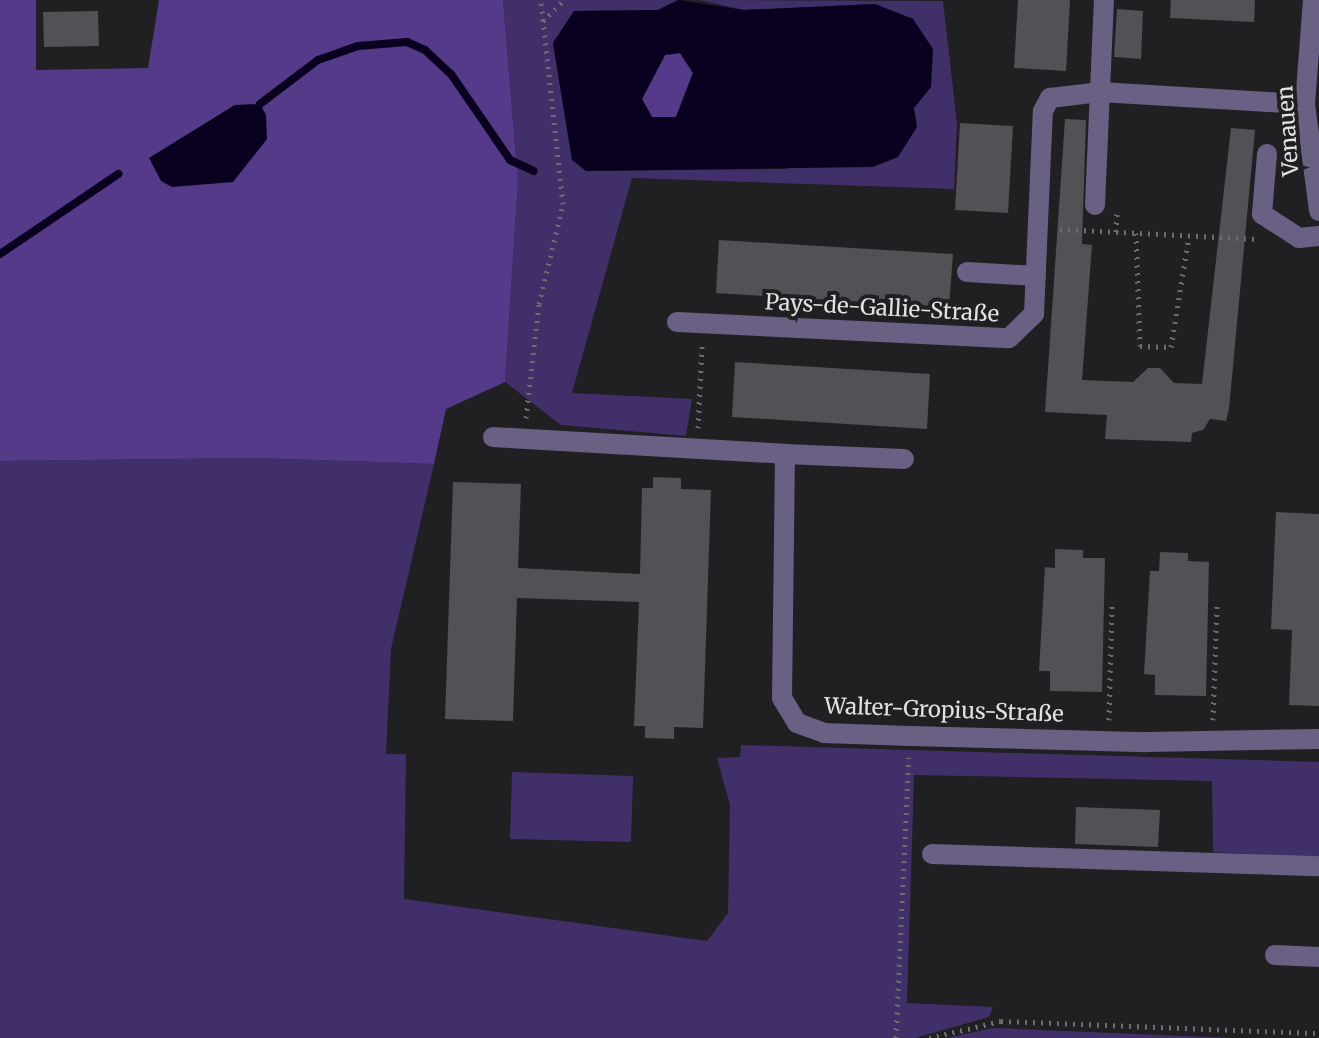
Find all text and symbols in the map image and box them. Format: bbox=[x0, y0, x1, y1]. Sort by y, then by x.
street label: Venauen bbox=[1272, 85, 1304, 177]
street label: Pays-de-Gallie-Straße bbox=[764, 289, 1000, 327]
street label: Walter-Gropius-Straße bbox=[824, 693, 1064, 727]

